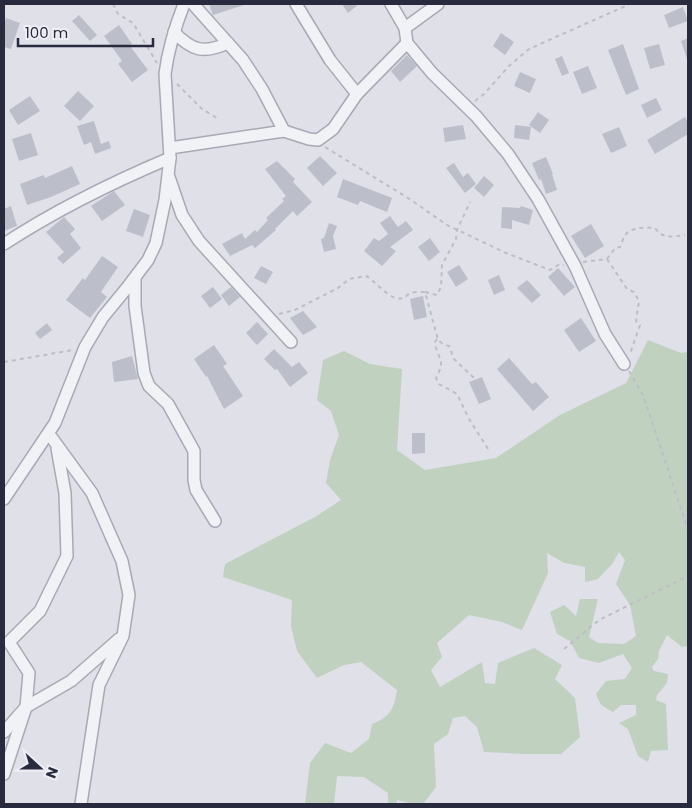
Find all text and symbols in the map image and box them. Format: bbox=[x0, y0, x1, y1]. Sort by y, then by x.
scale bar bbox=[18, 15, 152, 47]
text: 100 m bbox=[25, 22, 68, 43]
north arrow bbox=[15, 743, 65, 793]
text: N bbox=[41, 764, 63, 781]

